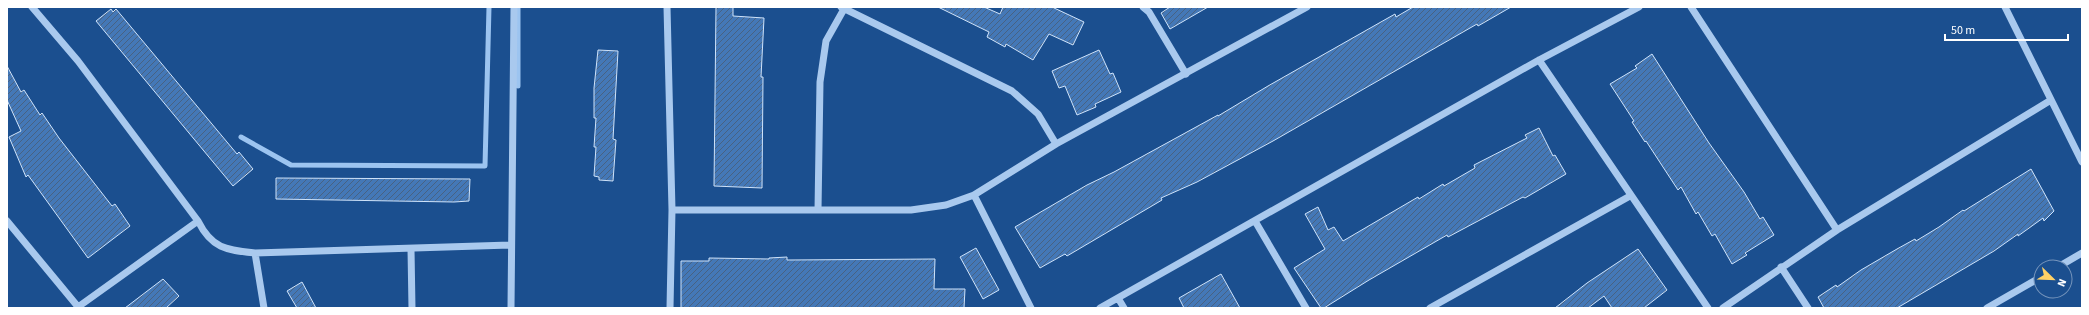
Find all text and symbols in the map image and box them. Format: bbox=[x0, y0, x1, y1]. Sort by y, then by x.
scale bar bbox=[1945, 16, 2068, 42]
text: 50 m bbox=[1951, 22, 1975, 39]
north arrow bbox=[2033, 259, 2073, 299]
text: N bbox=[2053, 276, 2070, 289]

